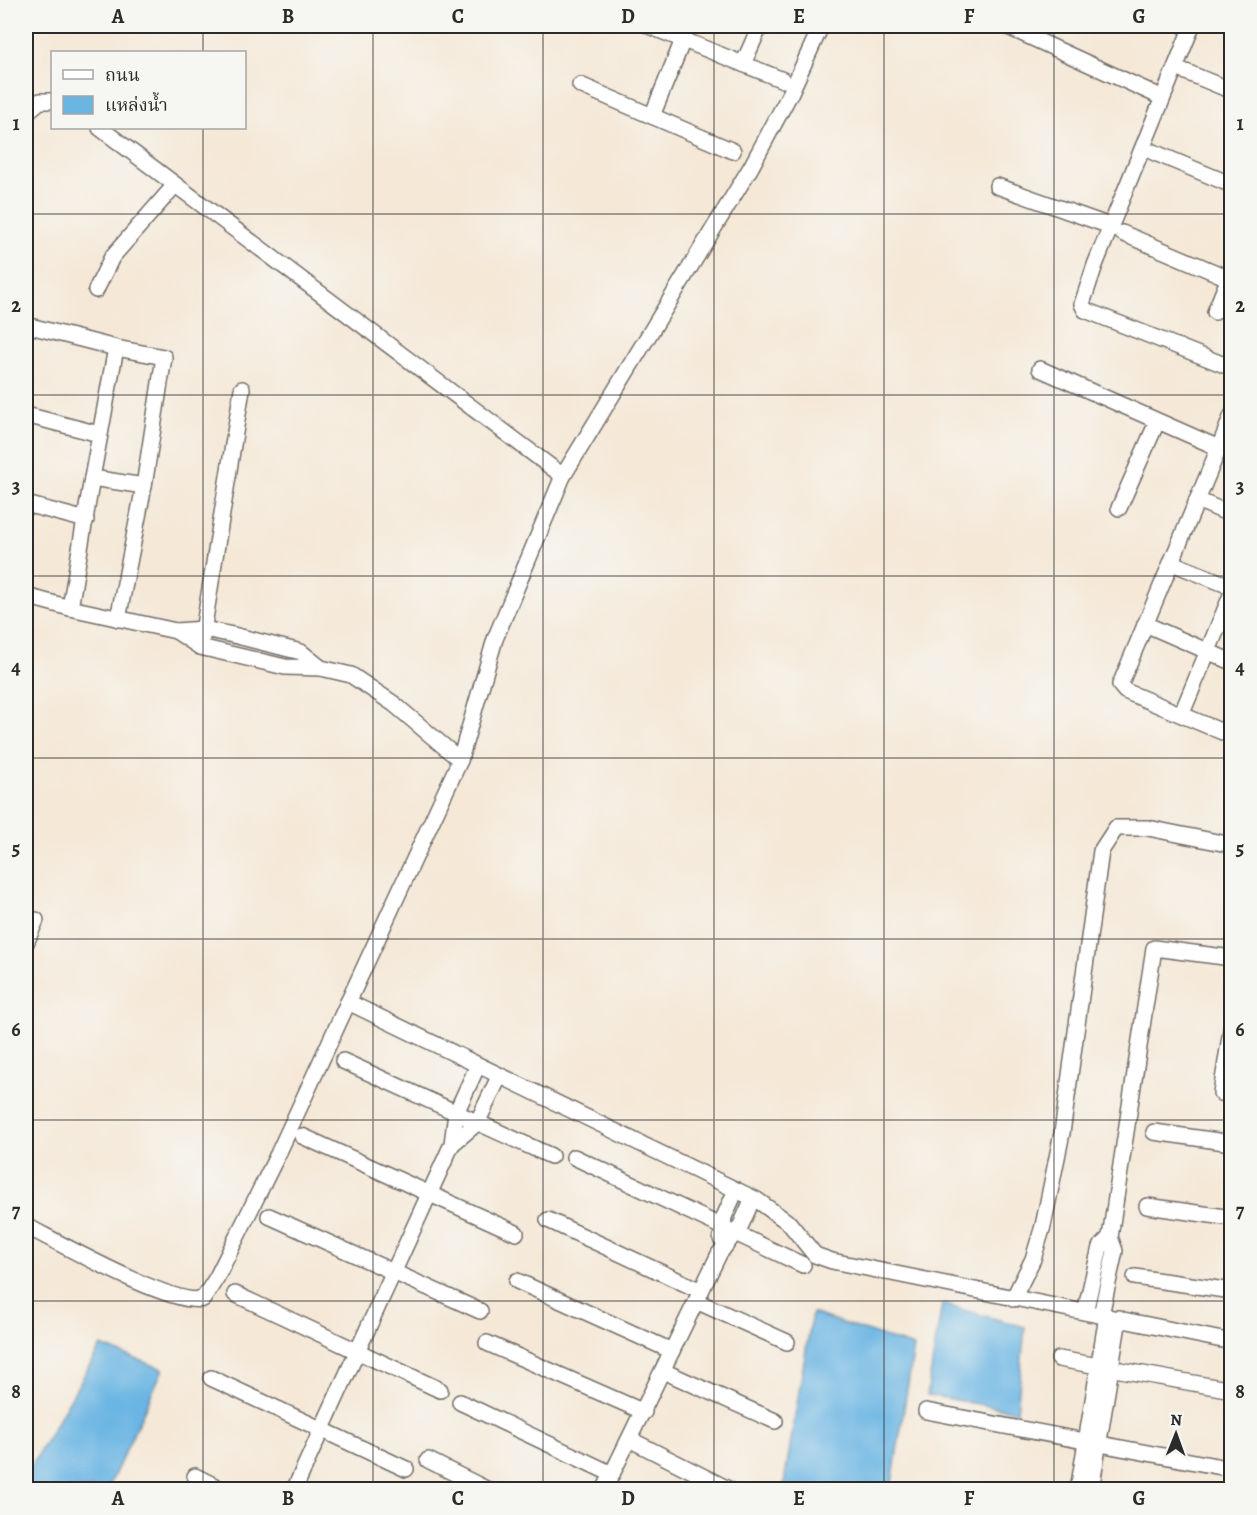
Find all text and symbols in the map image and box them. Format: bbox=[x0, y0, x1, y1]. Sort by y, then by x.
text: A bbox=[111, 3, 125, 30]
text: B bbox=[282, 3, 294, 30]
text: C bbox=[452, 3, 464, 30]
text: D bbox=[621, 3, 635, 30]
text: E bbox=[793, 3, 805, 30]
text: F bbox=[964, 3, 975, 30]
text: G bbox=[1132, 3, 1146, 30]
legend bbox=[51, 51, 246, 129]
text: ถนน bbox=[105, 63, 140, 87]
text: แหล่งน้ำ bbox=[105, 91, 168, 117]
text: 1 bbox=[12, 110, 20, 137]
text: 1 bbox=[1236, 110, 1244, 137]
text: 2 bbox=[11, 292, 21, 319]
text: 2 bbox=[1235, 292, 1245, 319]
text: 3 bbox=[12, 473, 20, 500]
text: 3 bbox=[1236, 473, 1244, 500]
text: 4 bbox=[11, 654, 21, 681]
text: 4 bbox=[1235, 654, 1245, 681]
text: 5 bbox=[12, 835, 20, 862]
text: 5 bbox=[1236, 835, 1244, 862]
text: 6 bbox=[11, 1016, 21, 1043]
text: 6 bbox=[1235, 1016, 1245, 1043]
text: 7 bbox=[12, 1197, 21, 1224]
text: 7 bbox=[1236, 1197, 1245, 1224]
text: 8 bbox=[11, 1378, 21, 1405]
text: 8 bbox=[1235, 1378, 1245, 1405]
north arrow bbox=[1146, 1404, 1206, 1464]
text: N bbox=[1170, 1409, 1183, 1431]
text: A bbox=[111, 1485, 125, 1512]
text: B bbox=[282, 1485, 294, 1512]
text: C bbox=[452, 1485, 464, 1512]
text: D bbox=[621, 1485, 635, 1512]
text: E bbox=[793, 1485, 805, 1512]
text: F bbox=[964, 1485, 975, 1512]
text: G bbox=[1132, 1485, 1146, 1512]

